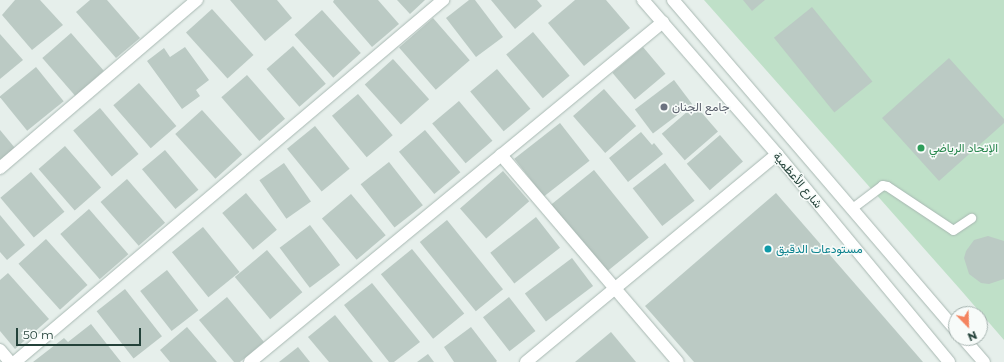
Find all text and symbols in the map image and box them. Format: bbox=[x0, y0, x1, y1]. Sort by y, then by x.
place label: جامع الجنان bbox=[672, 100, 730, 114]
marker: جامع الجنان bbox=[659, 102, 669, 112]
place label: الإتحاد الرياضي bbox=[929, 141, 998, 155]
marker: الإتحاد الرياضي bbox=[916, 143, 926, 153]
street label: شارع الأعظمية bbox=[770, 149, 826, 211]
place label: مستودعات الدقيق bbox=[776, 242, 863, 256]
marker: مستودعات الدقيق bbox=[763, 244, 773, 254]
north arrow bbox=[948, 306, 988, 346]
scale bar bbox=[18, 320, 143, 346]
text: 50 m bbox=[23, 327, 54, 342]
text: N bbox=[965, 328, 979, 344]

